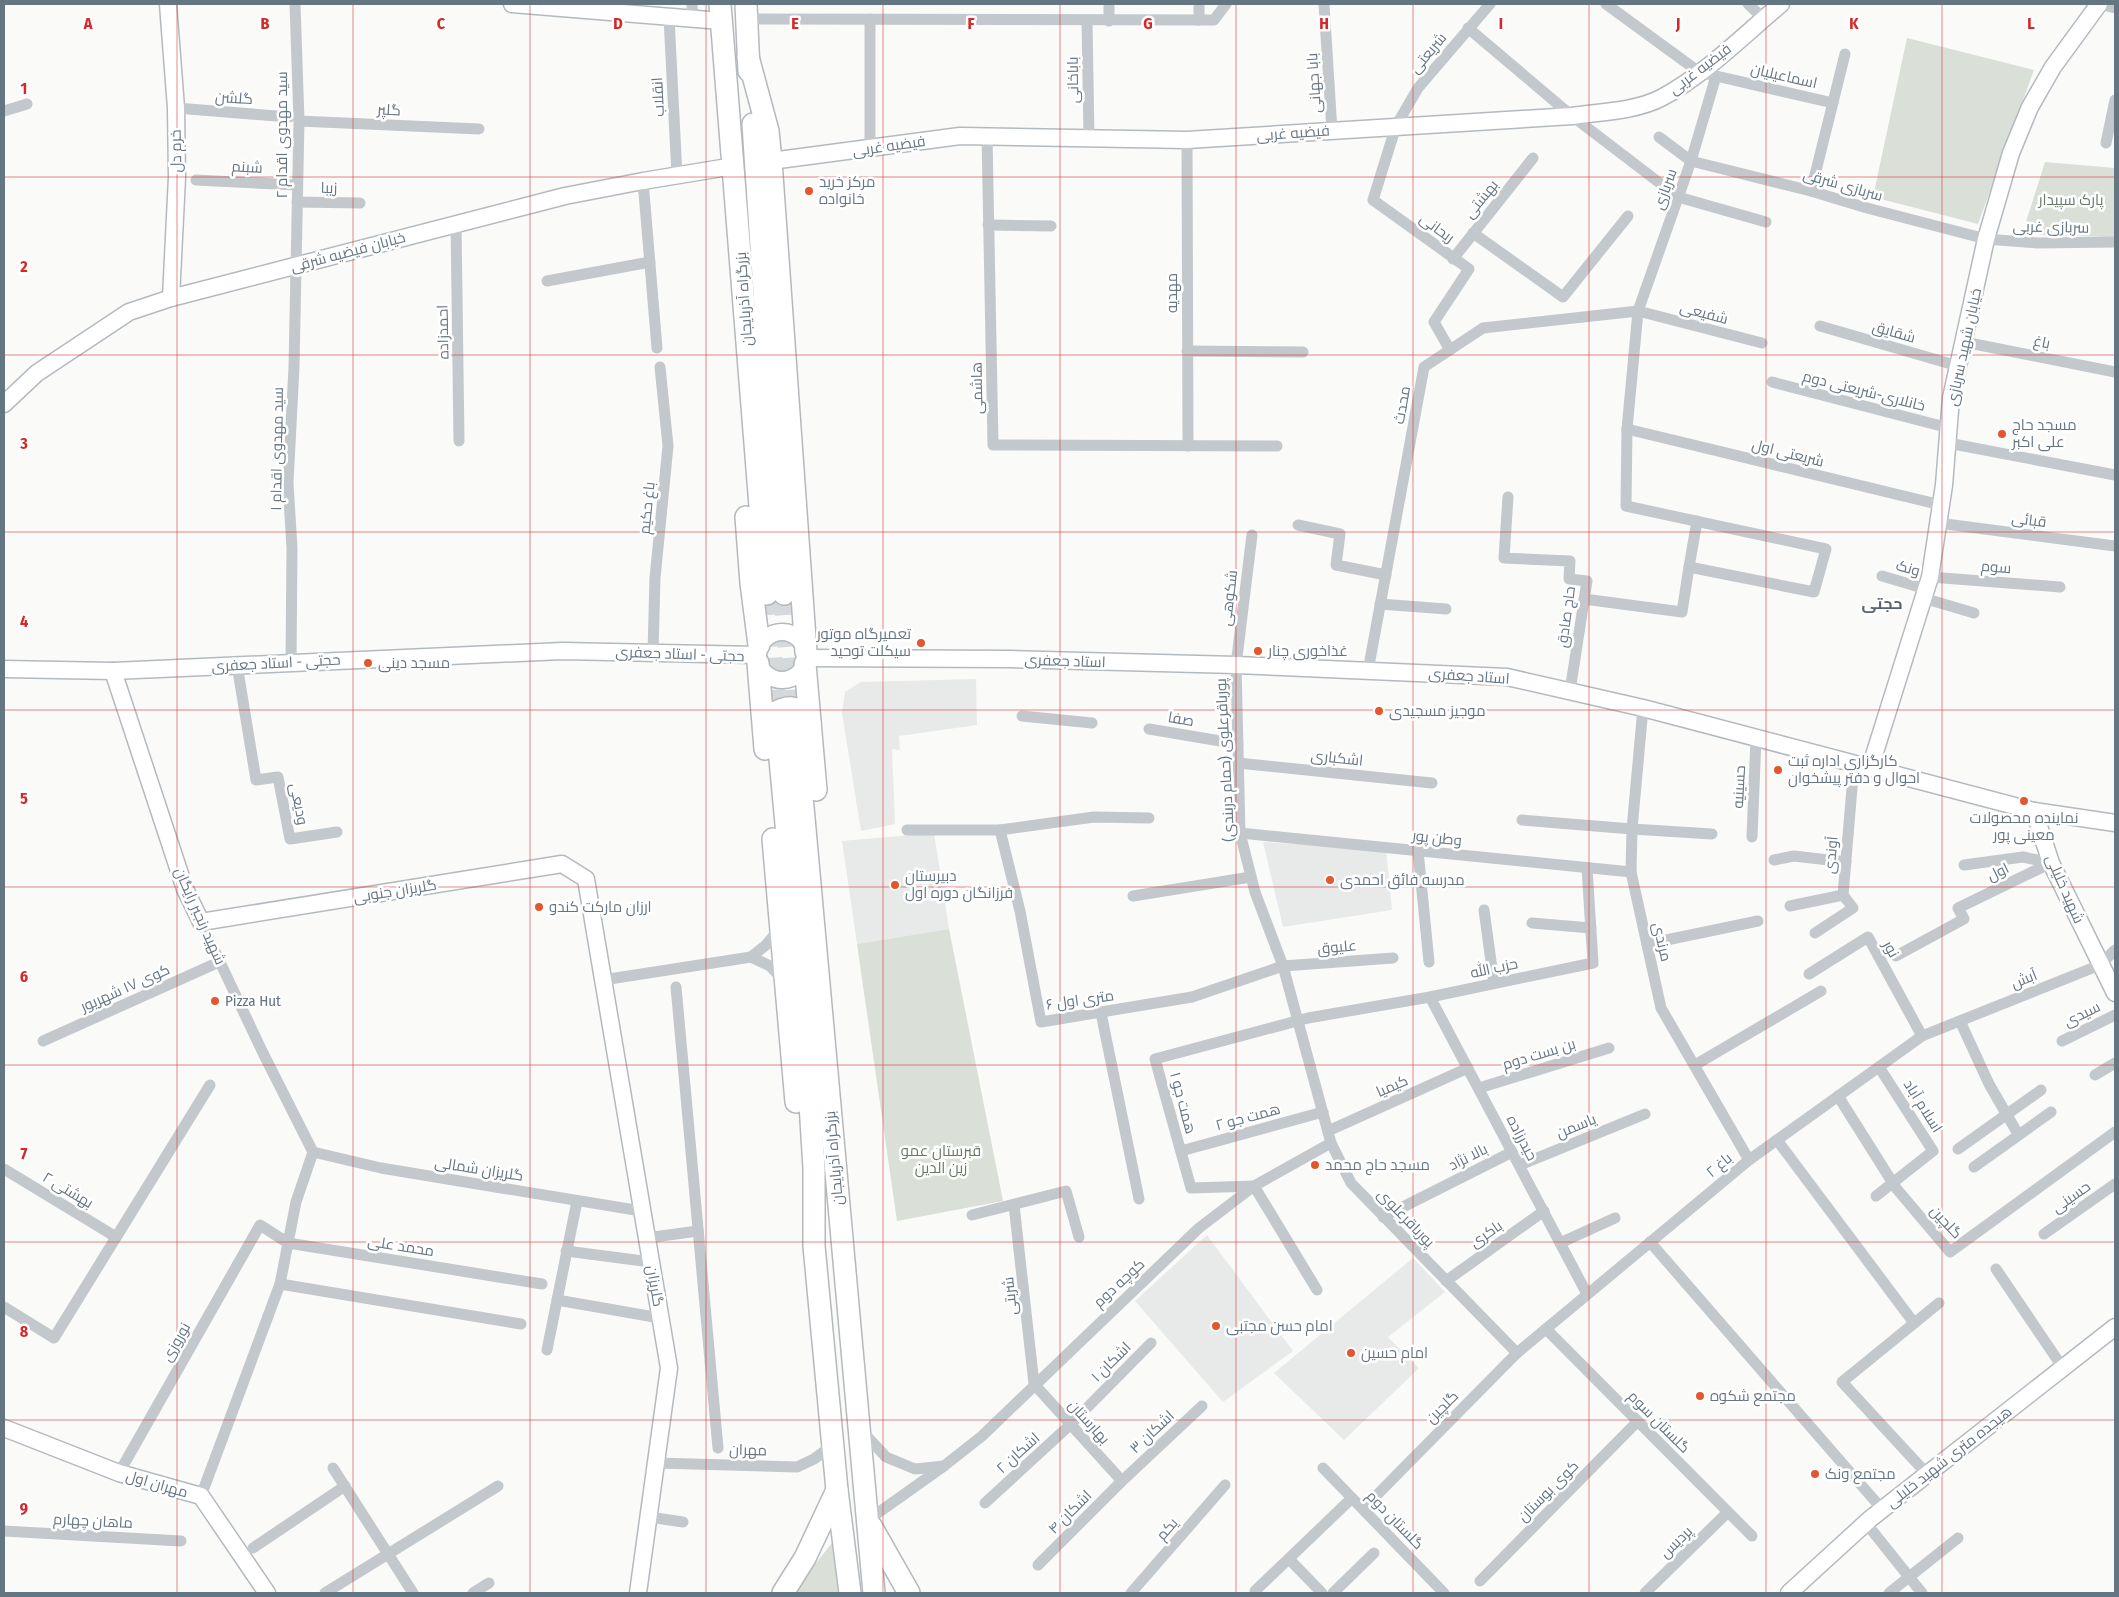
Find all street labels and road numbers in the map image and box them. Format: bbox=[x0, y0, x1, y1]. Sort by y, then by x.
street label: شریعتی bbox=[1406, 29, 1451, 78]
street label: فیضیه غربی bbox=[1665, 40, 1735, 99]
street label: بابا جهانی bbox=[1303, 52, 1326, 114]
street label: باباخانی bbox=[1064, 56, 1083, 104]
street label: اسماعیلیان bbox=[1749, 60, 1819, 93]
street label: سید مهدوی اقدام ۲ bbox=[273, 71, 292, 199]
street label: انقلاب bbox=[648, 77, 668, 117]
street label: گلشن bbox=[214, 88, 254, 109]
street label: گلپر bbox=[376, 100, 401, 121]
street label: فیضیه غربی bbox=[1256, 121, 1330, 146]
street label: خرم دل bbox=[167, 129, 186, 173]
street label: فیضیه غربی bbox=[851, 132, 927, 161]
street label: شبنم bbox=[231, 157, 263, 178]
street label: سربازی شرقی bbox=[1801, 165, 1885, 206]
street label: سربازی bbox=[1649, 166, 1682, 212]
street label: بهشتی bbox=[1460, 176, 1503, 223]
street label: زیبا bbox=[320, 179, 338, 197]
street label: ریحانی bbox=[1415, 209, 1458, 247]
street label: سربازی غربی bbox=[2013, 217, 2089, 238]
street label: خیابان فیضیه شرقی bbox=[289, 228, 408, 277]
street label: بزرگراه آذربایجان bbox=[732, 251, 757, 347]
street label: مهدیه bbox=[1163, 273, 1182, 313]
street label: خیابان شهید سربازی bbox=[1943, 287, 1986, 408]
street label: شفیعی bbox=[1678, 298, 1730, 329]
street label: احمدزاده bbox=[434, 305, 452, 359]
street label: شقایق bbox=[1870, 317, 1918, 348]
street label: باغ bbox=[2032, 332, 2052, 354]
street label: هاشمی bbox=[968, 362, 987, 414]
street label: خانلاری-شریعتی دوم bbox=[1800, 367, 1927, 416]
street label: محدث bbox=[1390, 384, 1414, 426]
street label: سید مهدوی اقدام ۱ bbox=[267, 387, 288, 511]
street label: شریعتی اول bbox=[1750, 435, 1826, 472]
street label: باغ حکیم bbox=[635, 481, 661, 535]
street label: قبائی bbox=[2010, 509, 2048, 532]
street label: ونک bbox=[1894, 556, 1922, 580]
street label: سوم bbox=[1980, 557, 2012, 578]
street label: شکوهی bbox=[1217, 569, 1242, 627]
street label: حاج صادق bbox=[1553, 585, 1581, 649]
street label: حجتی - استاد جعفری bbox=[615, 643, 745, 666]
street label: حجتی - استاد جعفری bbox=[211, 651, 341, 676]
street label: استاد جعفری bbox=[1024, 651, 1106, 672]
street label: استاد جعفری bbox=[1428, 664, 1510, 689]
street label: پورباقرعلوی (حمام دربندی) bbox=[1212, 678, 1239, 842]
street label: صفا bbox=[1166, 708, 1196, 730]
street label: اشکباری bbox=[1310, 746, 1364, 771]
street label: حسینیه bbox=[1729, 765, 1749, 809]
street label: ودیعی bbox=[285, 782, 312, 827]
street label: وطن پور bbox=[1410, 826, 1463, 851]
street label: آوندی bbox=[1820, 835, 1843, 875]
street label: شهید خلیلی bbox=[2041, 852, 2088, 927]
street label: اول bbox=[1984, 859, 2012, 885]
street label: شهید رنجبر رایگان bbox=[170, 865, 230, 968]
street label: گلریزان جنوبی bbox=[352, 876, 438, 907]
street label: مرندی bbox=[1648, 921, 1675, 964]
street label: علیوق bbox=[1317, 936, 1358, 959]
street label: نور bbox=[1879, 936, 1903, 961]
street label: حزب الله bbox=[1468, 953, 1519, 982]
street label: کوی ۱۷ شهریور bbox=[77, 960, 173, 1017]
street label: آبش bbox=[2008, 966, 2040, 993]
street label: ۶ متری اول bbox=[1045, 986, 1115, 1015]
street label: سیدی bbox=[2061, 998, 2104, 1031]
street label: بن بست دوم bbox=[1500, 1034, 1578, 1075]
street label: همت جو ۱ bbox=[1166, 1070, 1200, 1136]
street label: کیمیا bbox=[1373, 1071, 1411, 1101]
street label: اسلام آباد bbox=[1899, 1076, 1946, 1136]
street label: همت جو ۲ bbox=[1214, 1100, 1282, 1134]
street label: بزرگراه آذربایجان bbox=[821, 1110, 848, 1206]
street label: یاسمن bbox=[1553, 1110, 1599, 1143]
street label: حیدرزاده bbox=[1503, 1112, 1541, 1164]
street label: بالا نژاد bbox=[1445, 1140, 1491, 1174]
street label: باغ ۲ bbox=[1702, 1149, 1737, 1182]
street label: گلریزان شمالی bbox=[433, 1153, 525, 1186]
street label: بهشتی ۲ bbox=[39, 1168, 97, 1213]
street label: حسینی bbox=[2048, 1177, 2094, 1218]
street label: پورباقرعلوی bbox=[1373, 1185, 1438, 1252]
street label: گلچین bbox=[1925, 1202, 1966, 1243]
street label: باکری bbox=[1466, 1216, 1506, 1252]
street label: محمد علی bbox=[366, 1232, 436, 1261]
street label: کوچه دوم bbox=[1090, 1255, 1149, 1312]
street label: گلریزان bbox=[642, 1264, 667, 1308]
street label: شربتی bbox=[999, 1276, 1022, 1316]
street label: نوروزی bbox=[158, 1319, 195, 1365]
street label: اشکان ۱ bbox=[1087, 1338, 1135, 1386]
street label: گلچین bbox=[1422, 1387, 1463, 1428]
street label: گلستان سوم bbox=[1623, 1387, 1694, 1458]
street label: بهارستان bbox=[1064, 1396, 1114, 1449]
street label: هیجده متری شهید خلیلی bbox=[1883, 1402, 2016, 1512]
street label: اشکان ۳ bbox=[1126, 1407, 1179, 1458]
street label: اشکان ۲ bbox=[993, 1429, 1044, 1478]
street label: مهران bbox=[729, 1441, 767, 1460]
street label: کوی بوستان bbox=[1514, 1457, 1583, 1526]
street label: مهران اول bbox=[124, 1467, 190, 1502]
street label: اشکان ۴ bbox=[1044, 1486, 1096, 1538]
street label: گلستان دوم bbox=[1362, 1487, 1427, 1554]
street label: ماهان چهارم bbox=[53, 1510, 133, 1533]
street label: یکم bbox=[1152, 1514, 1182, 1545]
street label: پردیس bbox=[1656, 1522, 1697, 1563]

